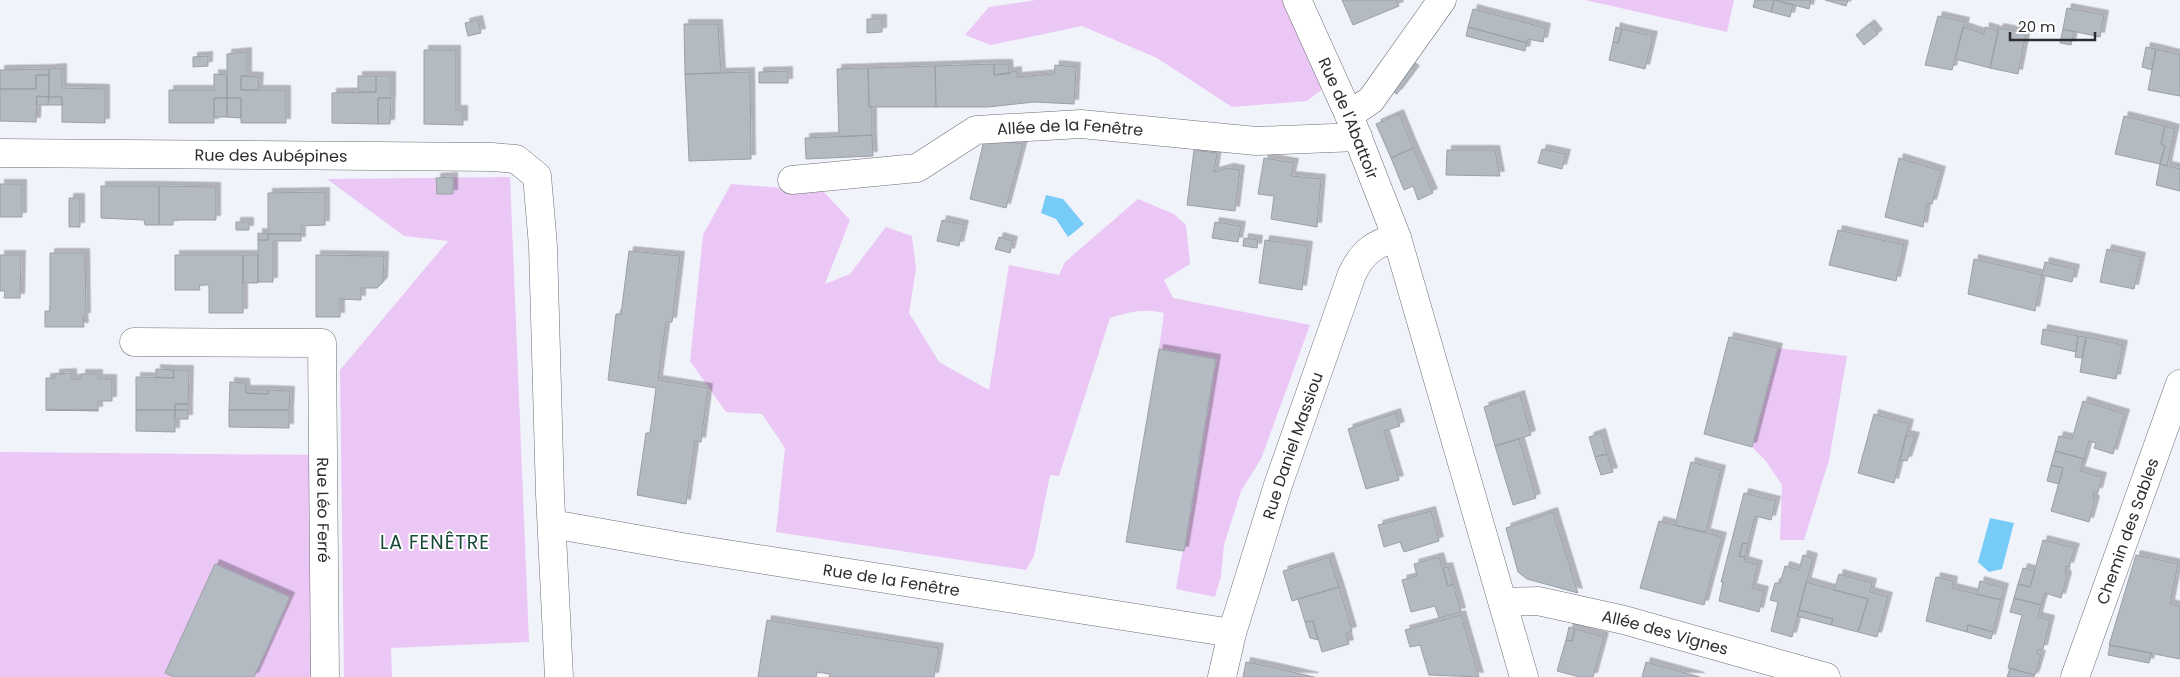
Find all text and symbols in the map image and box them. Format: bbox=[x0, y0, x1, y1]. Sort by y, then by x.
scale bar bbox=[2010, 10, 2095, 42]
text: 20 m bbox=[2018, 16, 2056, 37]
street label: Rue de l'Abattoir bbox=[1313, 54, 1384, 182]
street label: Allée de la Fenêtre bbox=[996, 112, 1144, 141]
street label: Rue des Aubépines bbox=[195, 143, 347, 167]
street label: Rue Daniel Massiou bbox=[1257, 369, 1328, 522]
street label: Chemin des Sables bbox=[2090, 455, 2164, 608]
street label: Rue Léo Ferré bbox=[312, 457, 335, 563]
district label: LA FENÊTRE bbox=[380, 529, 490, 556]
street label: Rue de la Fenêtre bbox=[821, 558, 962, 602]
street label: Allée des Vignes bbox=[1600, 604, 1731, 660]

